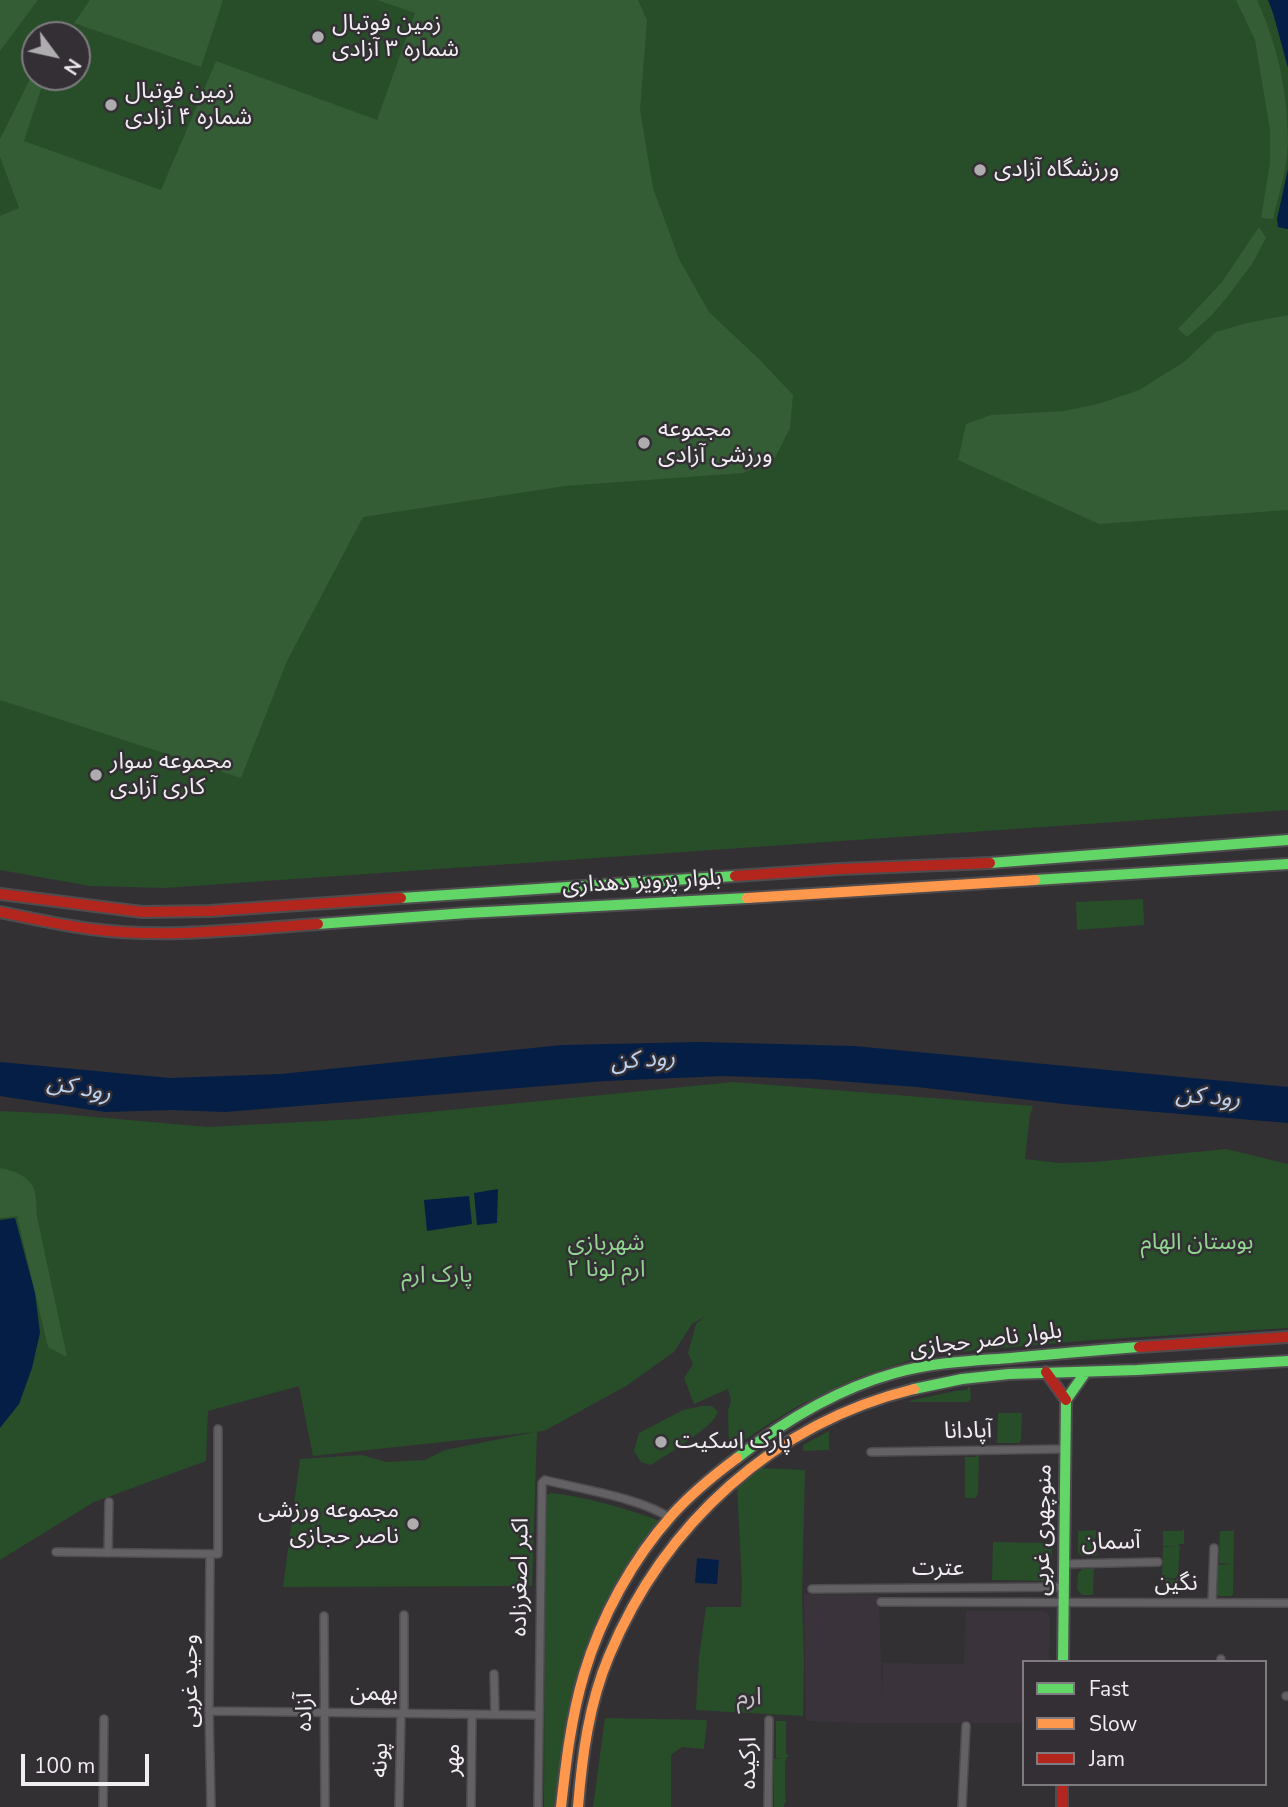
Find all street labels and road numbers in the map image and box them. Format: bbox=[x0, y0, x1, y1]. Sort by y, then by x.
street label: بلوار پرویز دهداری bbox=[562, 865, 722, 901]
street label: بلوار ناصر حجازی bbox=[908, 1318, 1064, 1364]
street label: آپادانا bbox=[944, 1418, 992, 1446]
street label: منوچهری غربی bbox=[1029, 1464, 1059, 1596]
street label: اکبر اصغرزاده bbox=[506, 1517, 536, 1637]
street label: آسمان bbox=[1081, 1529, 1141, 1557]
street label: عترت bbox=[912, 1555, 964, 1583]
street label: نگین bbox=[1154, 1570, 1198, 1598]
street label: وحید غربی bbox=[177, 1634, 205, 1728]
street label: بهمن bbox=[350, 1680, 398, 1708]
street label: آزاده bbox=[291, 1692, 319, 1732]
street label: ارکیده bbox=[735, 1737, 763, 1789]
street label: پونه bbox=[367, 1742, 395, 1778]
street label: مهر bbox=[439, 1744, 467, 1776]

